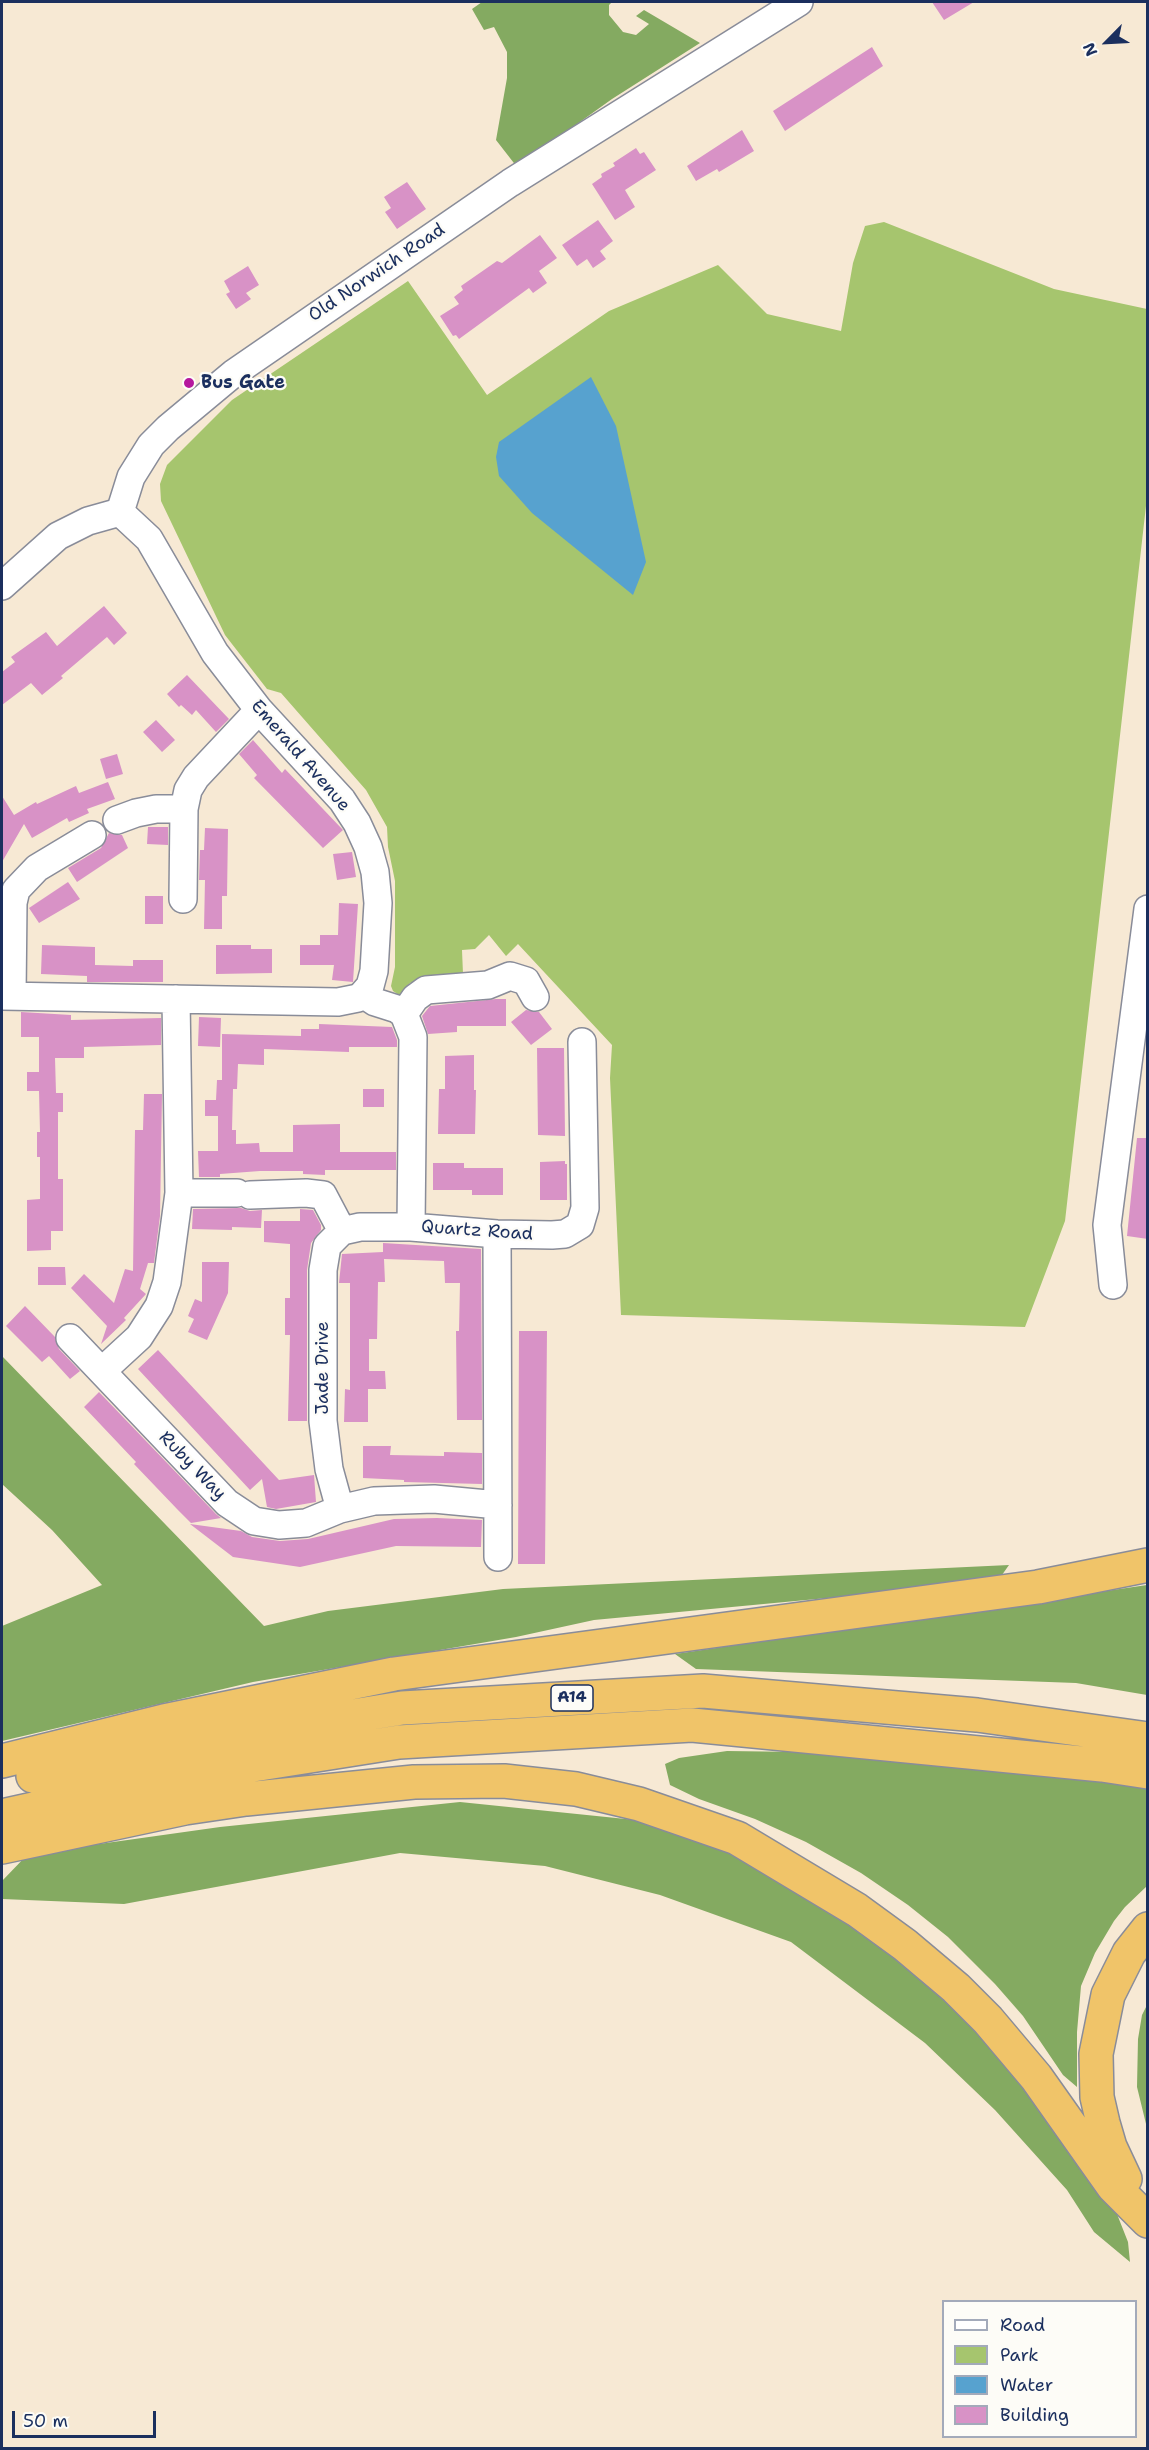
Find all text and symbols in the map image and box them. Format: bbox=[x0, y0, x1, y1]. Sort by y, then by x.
north arrow bbox=[1077, 12, 1137, 72]
text: N bbox=[1078, 39, 1102, 60]
street label: Old Norwich Road bbox=[305, 219, 449, 327]
place label: Bus Gate bbox=[201, 372, 285, 394]
marker: Bus Gate bbox=[182, 376, 196, 390]
street label: Emerald Avenue bbox=[246, 696, 354, 816]
street label: Quartz Road bbox=[420, 1216, 534, 1246]
street label: Jade Drive bbox=[312, 1321, 334, 1415]
street label: Ruby Way bbox=[154, 1427, 230, 1505]
road number: A14 bbox=[551, 1685, 593, 1711]
legend bbox=[942, 2300, 1137, 2438]
text: Road bbox=[1000, 2313, 1045, 2337]
text: Park bbox=[1000, 2343, 1039, 2367]
text: Water bbox=[1000, 2373, 1053, 2397]
scale bar bbox=[15, 2399, 159, 2437]
text: Building bbox=[1000, 2403, 1069, 2427]
text: 50 m bbox=[23, 2409, 68, 2433]

